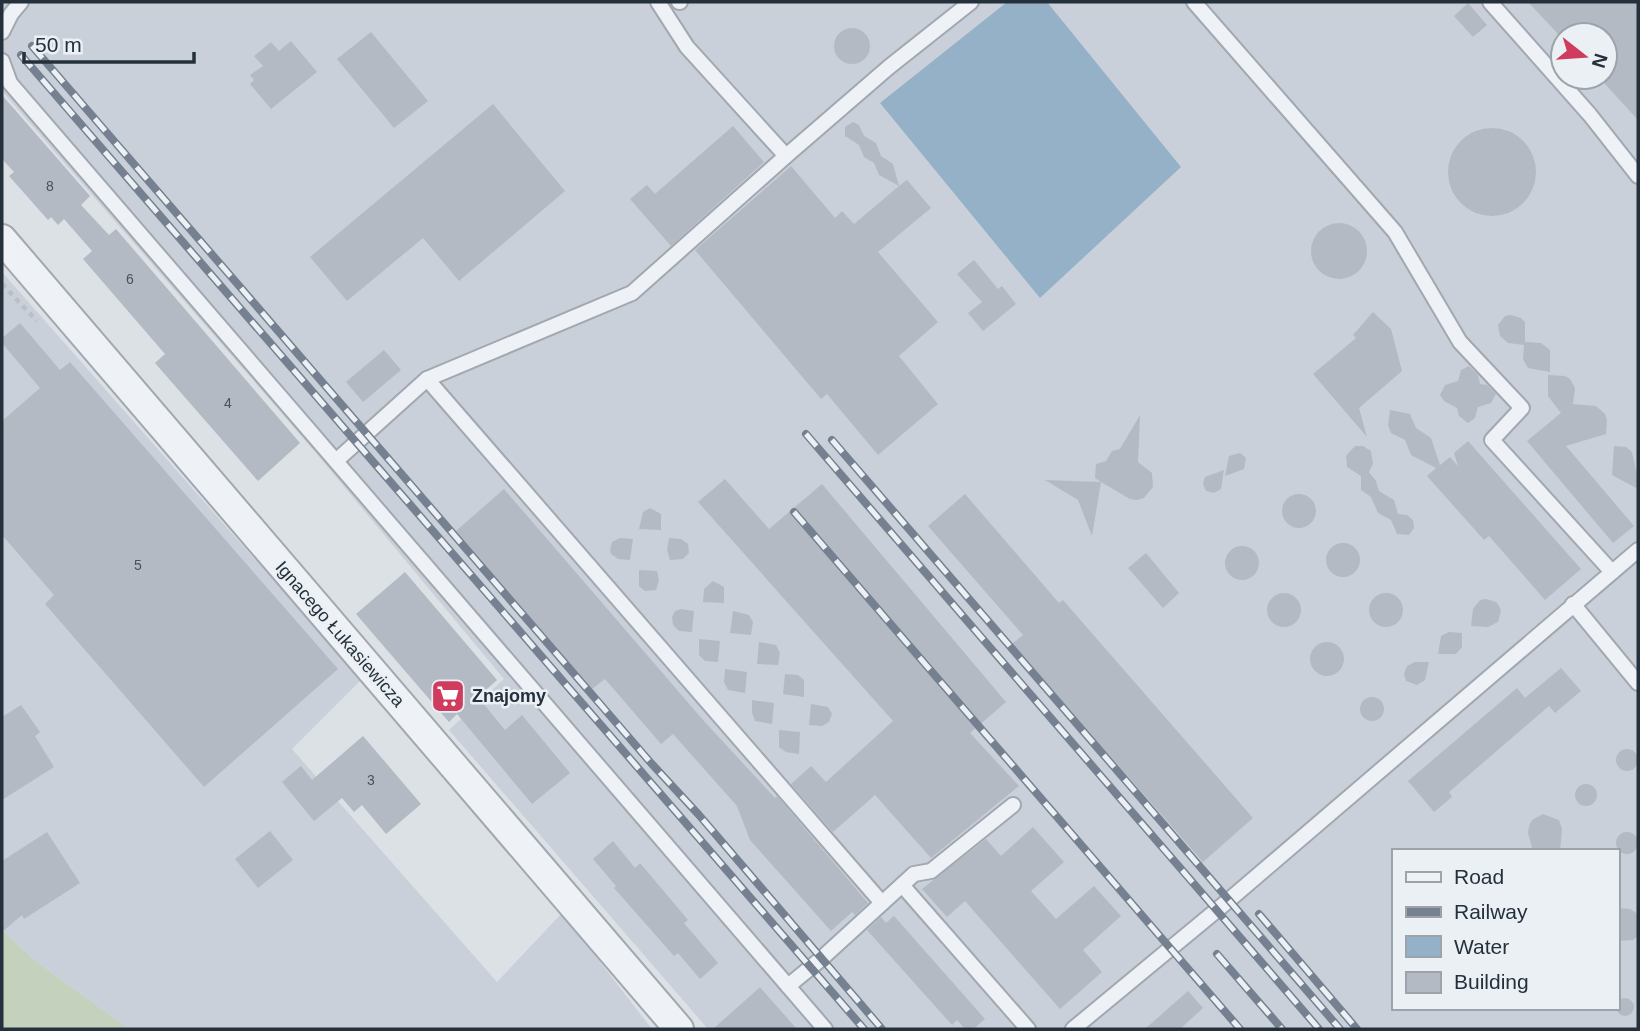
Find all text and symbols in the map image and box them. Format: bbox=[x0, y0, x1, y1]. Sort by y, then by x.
scale bar bbox=[24, 21, 194, 65]
north arrow bbox=[1549, 21, 1619, 91]
text: 50 m bbox=[35, 33, 82, 56]
text: N bbox=[1588, 51, 1612, 70]
house number: 8 bbox=[46, 178, 54, 194]
house number: 6 bbox=[126, 271, 134, 287]
house number: 4 bbox=[224, 395, 232, 411]
house number: 5 bbox=[134, 557, 142, 573]
street label: Ignacego Łukasiewicza bbox=[271, 557, 409, 712]
supermarket icon: Znajomy bbox=[429, 677, 467, 715]
place label: Znajomy bbox=[472, 686, 546, 706]
house number: 3 bbox=[367, 772, 375, 788]
legend bbox=[1392, 849, 1619, 1010]
text: Road bbox=[1454, 865, 1504, 888]
text: Railway bbox=[1454, 900, 1528, 923]
text: Water bbox=[1454, 935, 1509, 958]
text: Building bbox=[1454, 970, 1529, 993]

